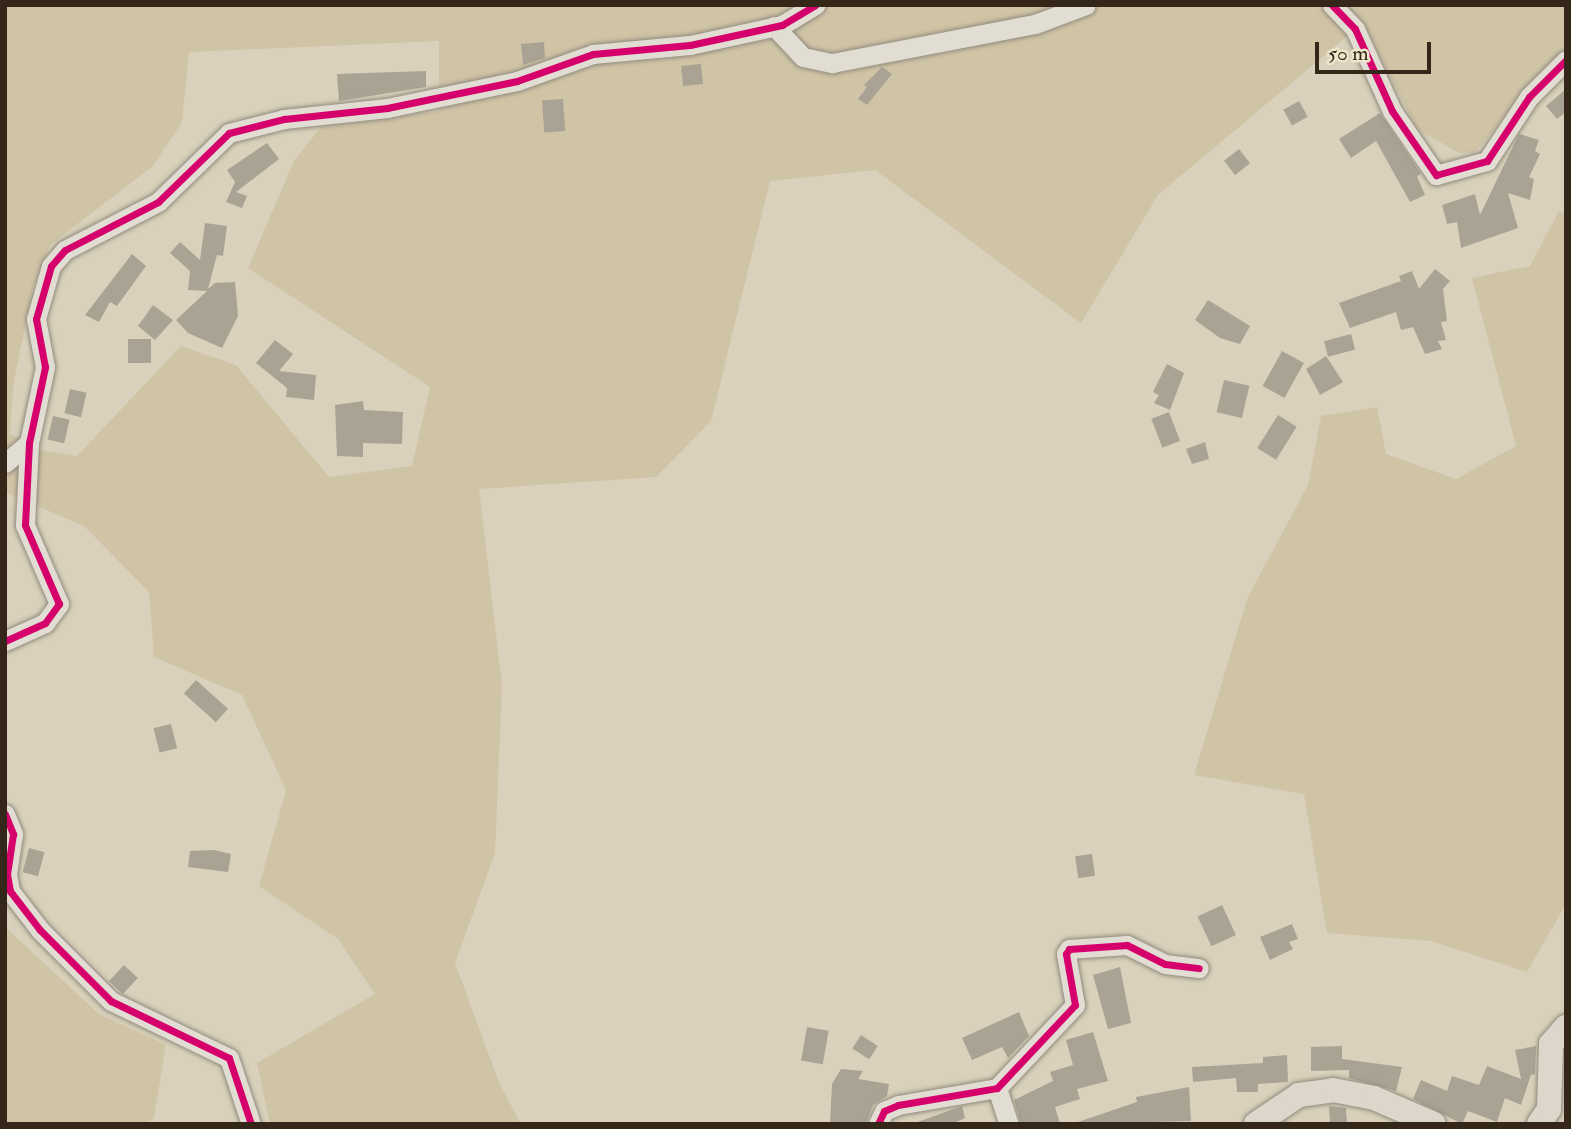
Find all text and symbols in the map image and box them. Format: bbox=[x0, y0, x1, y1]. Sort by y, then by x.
scale bar bbox=[1319, 28, 1434, 72]
text: 50 m bbox=[1328, 40, 1369, 67]

